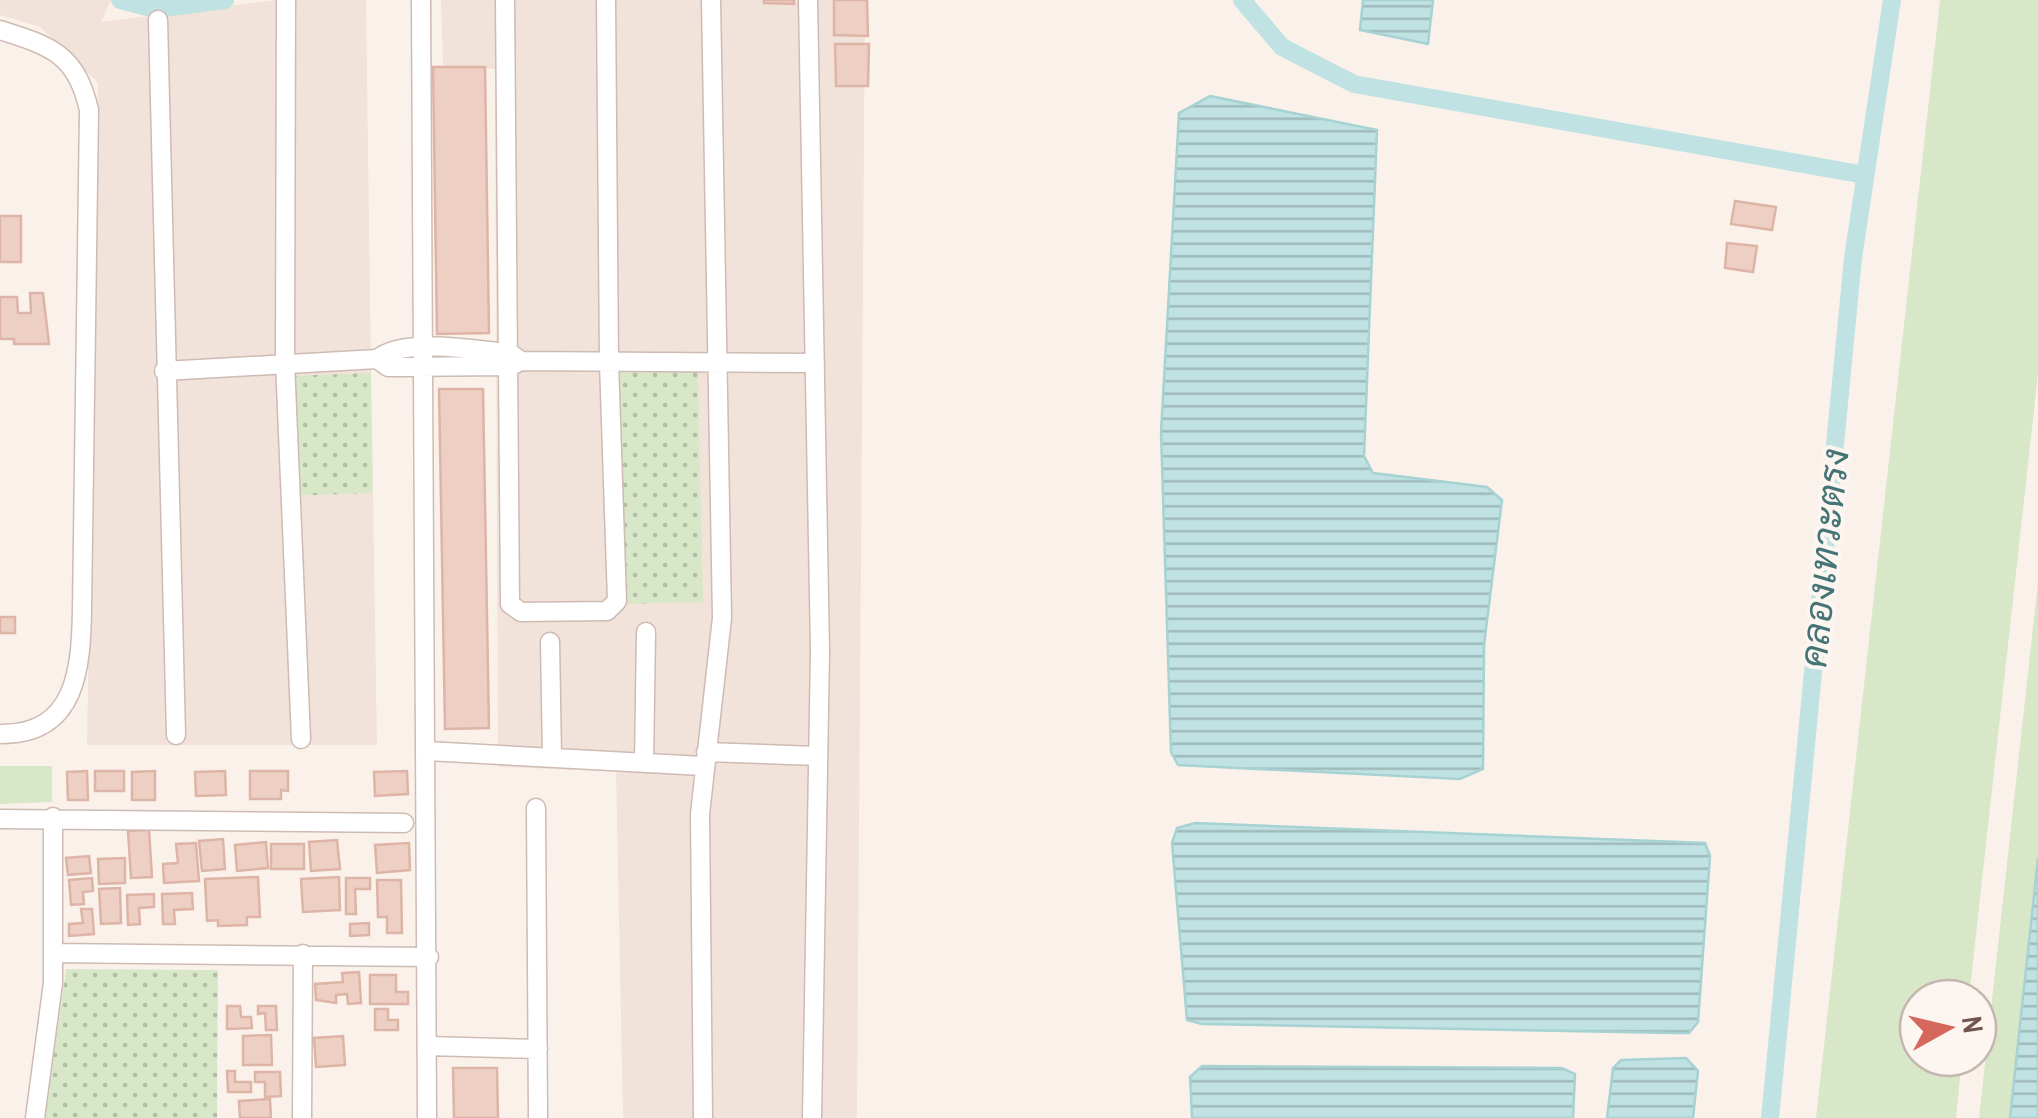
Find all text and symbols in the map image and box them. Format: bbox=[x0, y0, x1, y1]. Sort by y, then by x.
water label: คลองเทวะตรง bbox=[1787, 446, 1861, 670]
north arrow bbox=[1898, 978, 1998, 1078]
text: N bbox=[1953, 1014, 1993, 1035]

